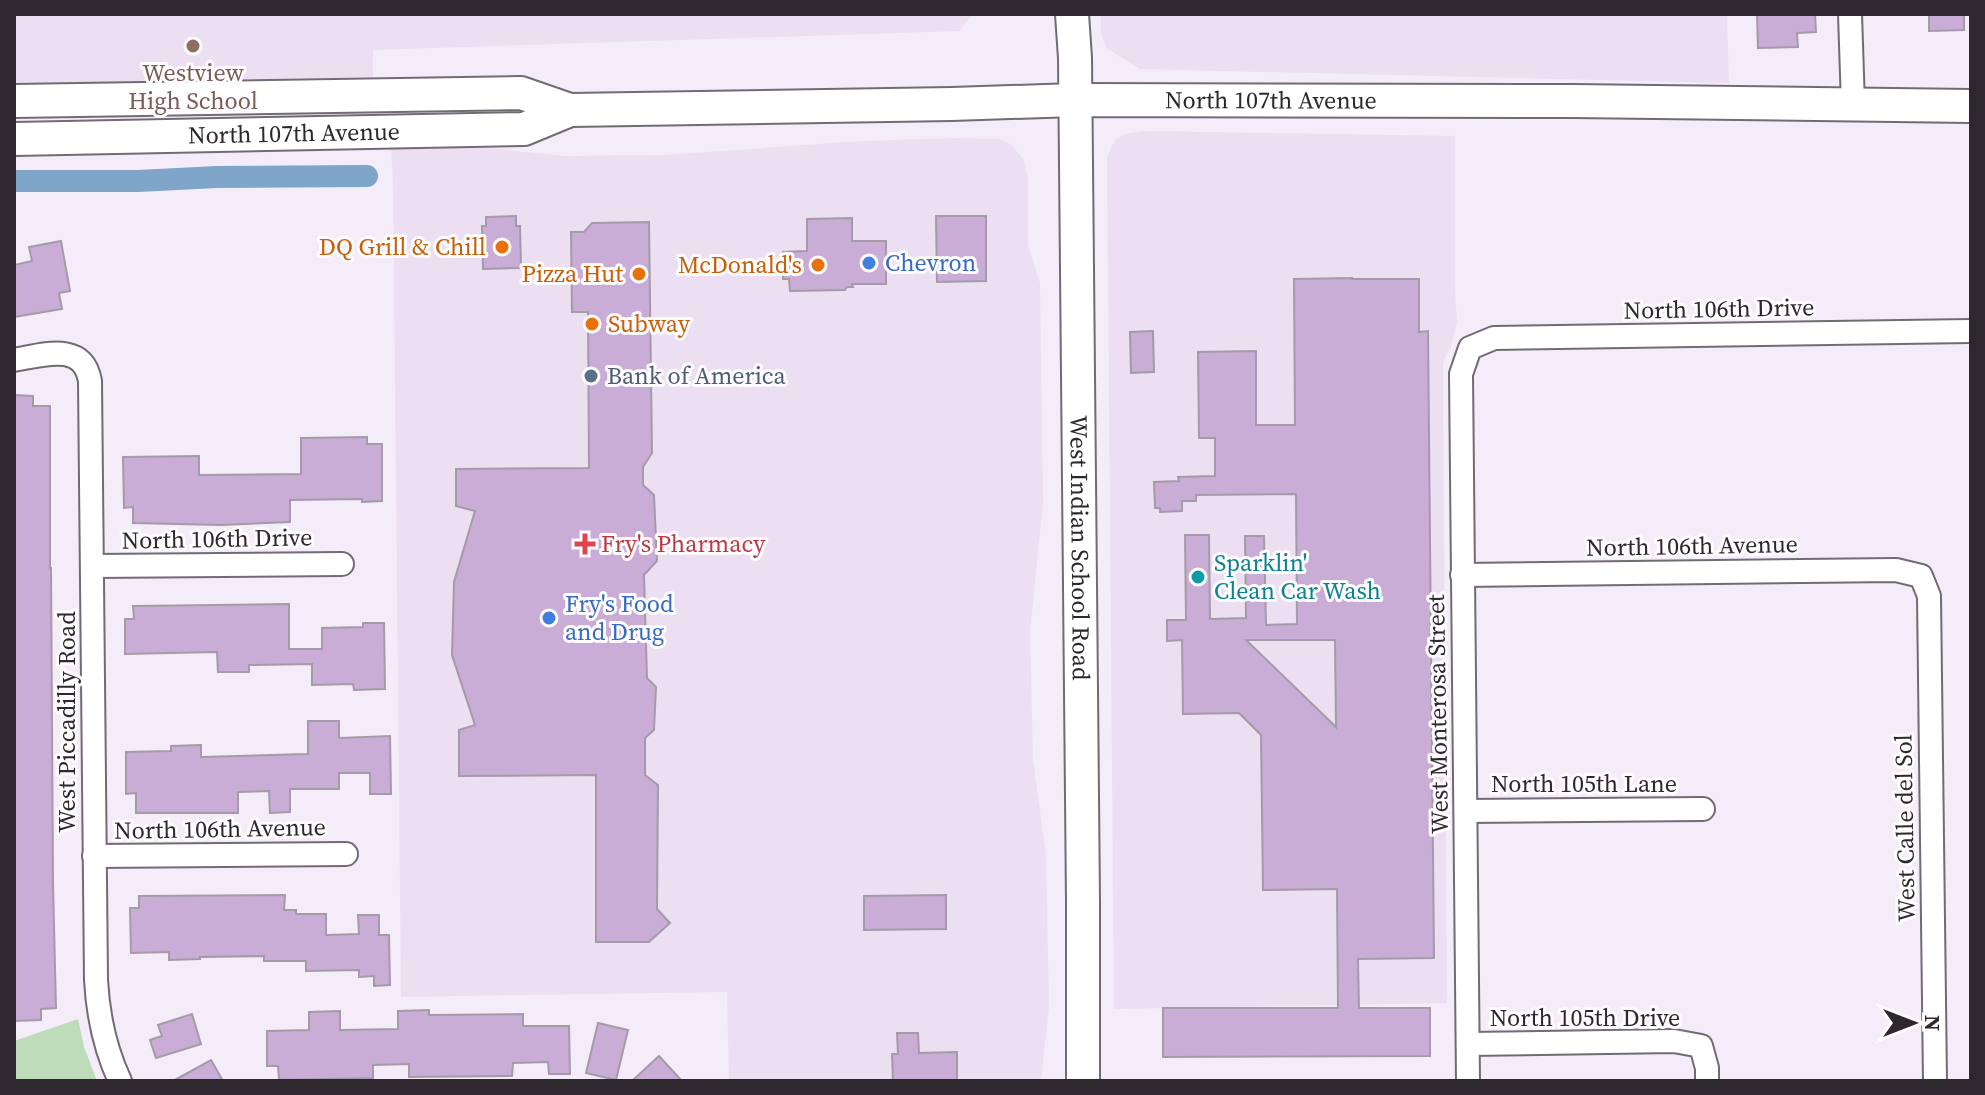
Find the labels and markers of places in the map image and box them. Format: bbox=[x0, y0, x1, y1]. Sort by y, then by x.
marker: Westview High School bbox=[184, 37, 202, 55]
place label: Westview High School bbox=[128, 56, 258, 117]
place label: DQ Grill & Chill bbox=[319, 230, 486, 263]
marker: DQ Grill & Chill bbox=[493, 238, 511, 256]
place label: Chevron bbox=[885, 246, 976, 279]
place label: McDonald's bbox=[678, 248, 802, 281]
marker: Chevron bbox=[860, 254, 878, 272]
marker: McDonald's bbox=[809, 256, 827, 274]
place label: Pizza Hut bbox=[522, 257, 623, 290]
marker: Pizza Hut bbox=[630, 265, 648, 283]
place label: Subway bbox=[608, 307, 691, 340]
marker: Subway bbox=[583, 315, 601, 333]
place label: Bank of America bbox=[607, 359, 787, 392]
marker: Bank of America bbox=[582, 367, 600, 385]
place label: Fry's Pharmacy bbox=[601, 527, 766, 560]
marker: Fry's Pharmacy bbox=[576, 535, 594, 553]
place label: Sparklin' Clean Car Wash bbox=[1214, 546, 1381, 607]
marker: Sparklin' Clean Car Wash bbox=[1189, 568, 1207, 586]
place label: Fry's Food and Drug bbox=[565, 587, 674, 648]
marker: Fry's Food and Drug bbox=[540, 609, 558, 627]

